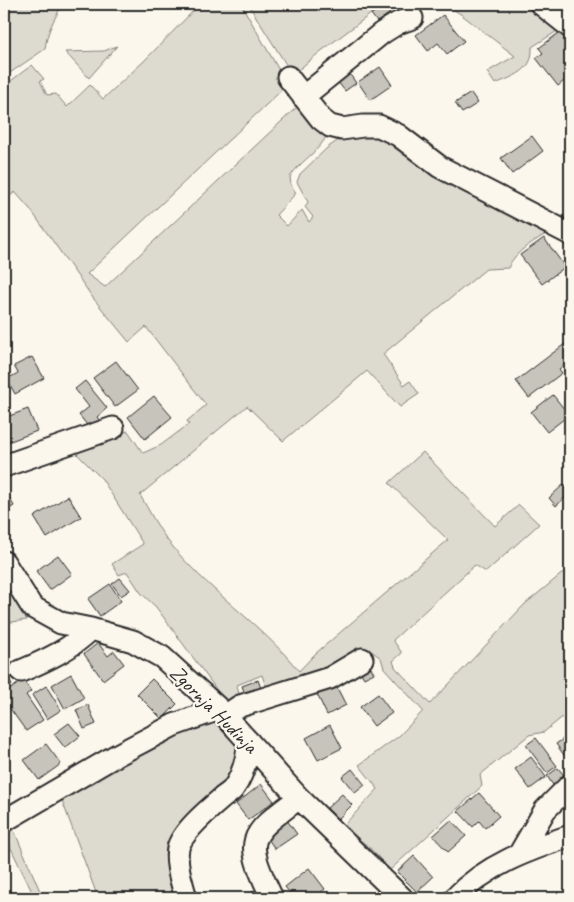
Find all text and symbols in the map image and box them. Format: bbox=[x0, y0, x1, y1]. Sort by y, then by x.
street label: Zgornja Hudinja bbox=[165, 660, 265, 760]

